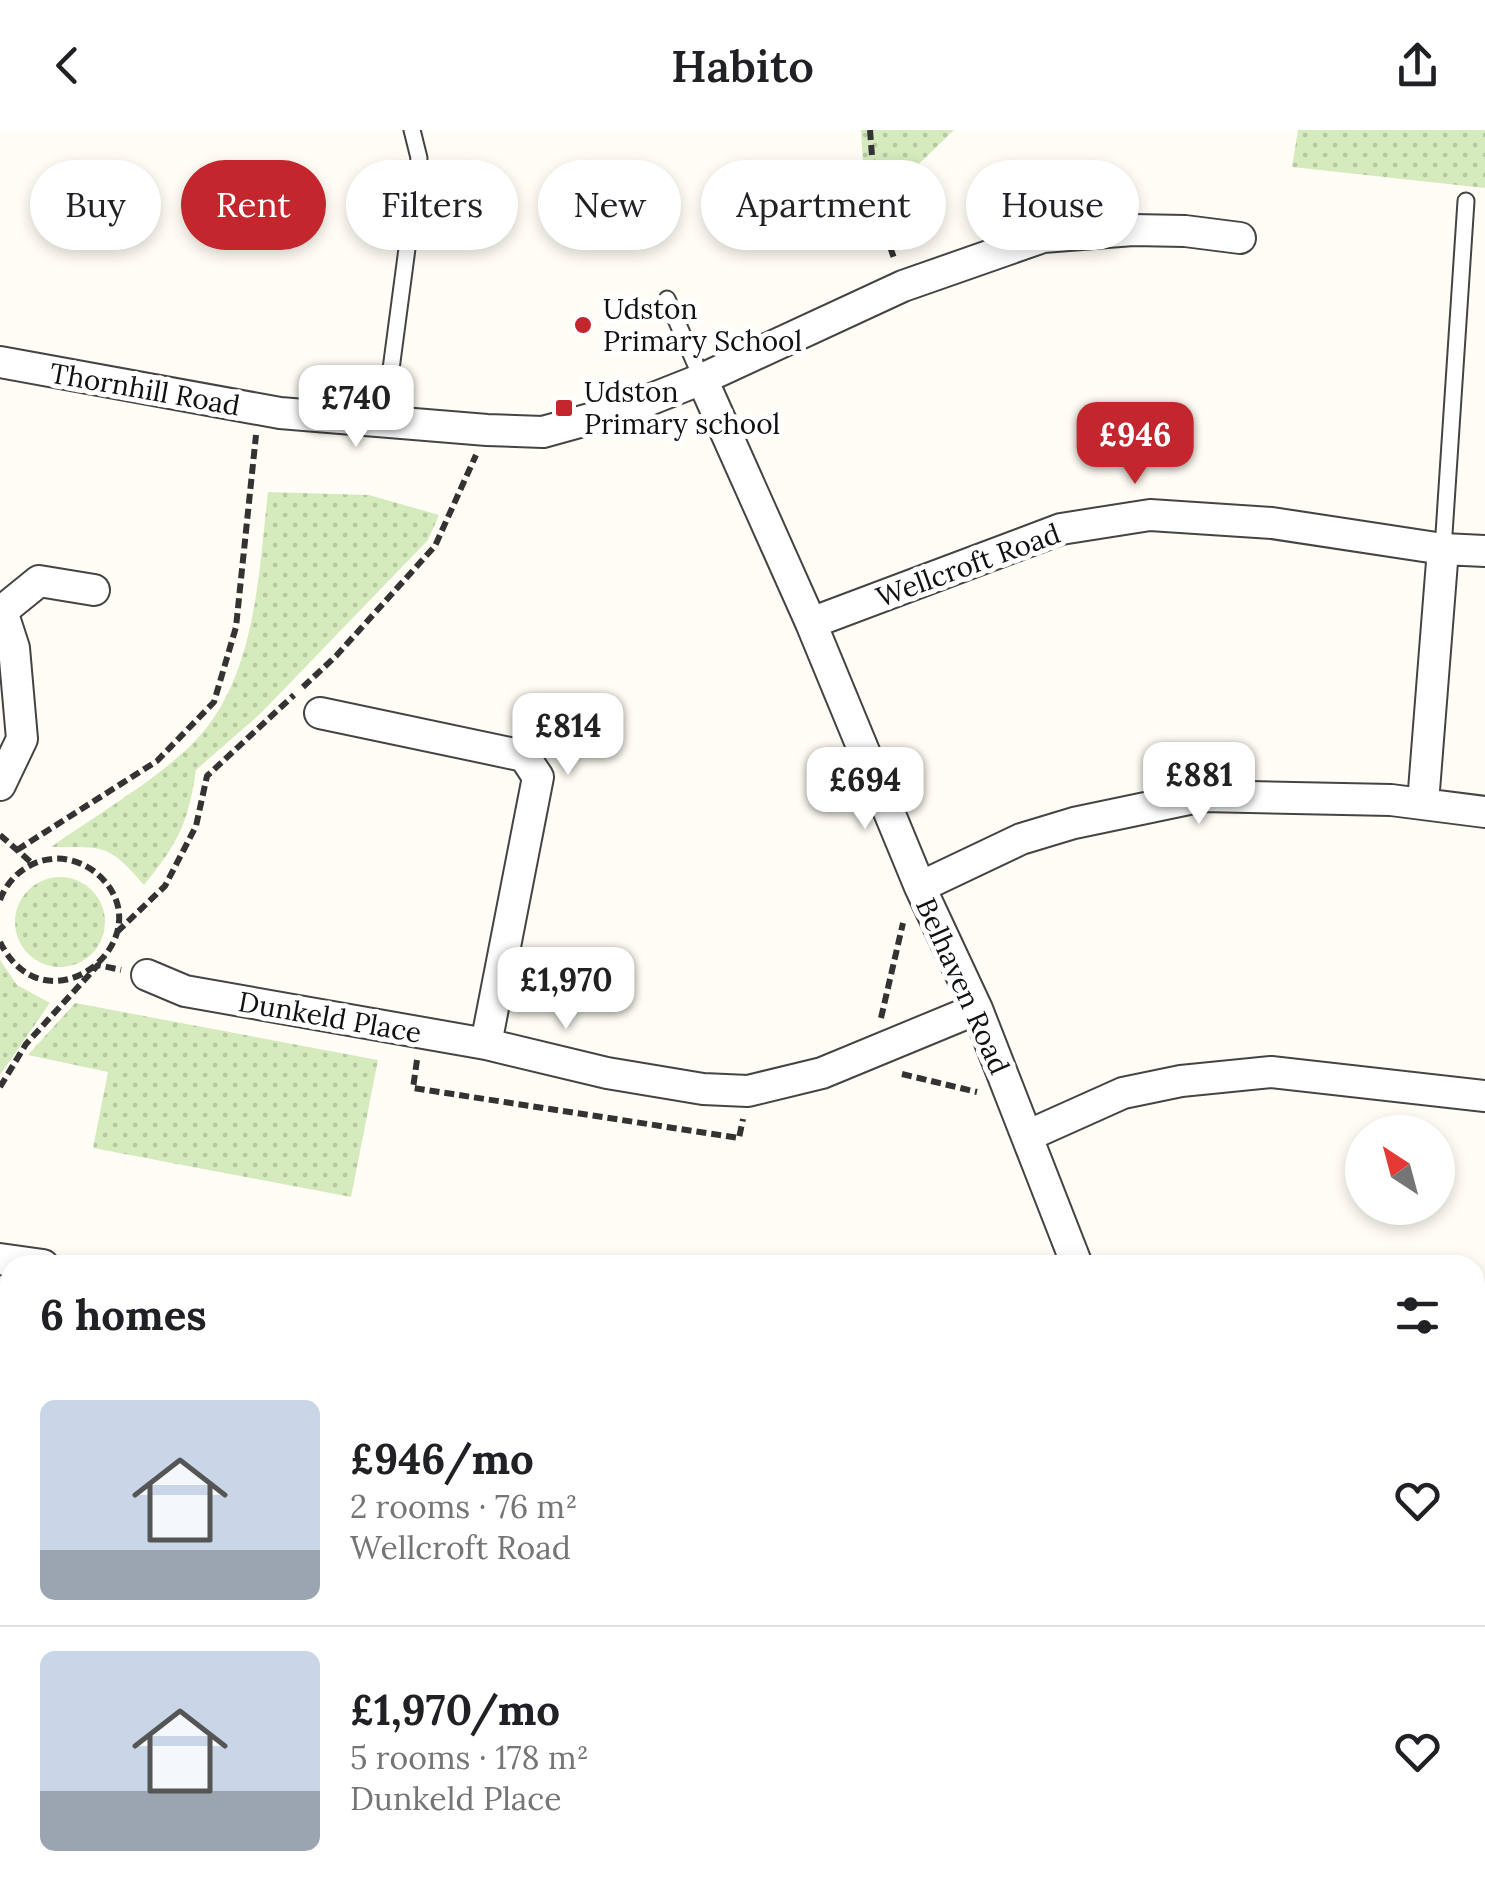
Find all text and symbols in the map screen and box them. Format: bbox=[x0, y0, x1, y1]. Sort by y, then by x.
text: Habito bbox=[671, 37, 814, 94]
icon: back bbox=[40, 38, 95, 93]
icon: share bbox=[1390, 38, 1445, 93]
chip: Buy bbox=[30, 160, 161, 250]
chip: Rent bbox=[181, 160, 326, 250]
chip: Filters bbox=[346, 160, 518, 250]
chip: New bbox=[538, 160, 681, 250]
chip: Apartment bbox=[701, 160, 946, 250]
chip: House bbox=[966, 160, 1139, 250]
place label: Udston Primary School bbox=[603, 291, 802, 359]
marker: Udston Primary School bbox=[572, 314, 594, 336]
street label: Thornhill Road bbox=[47, 355, 243, 423]
pin: £740 bbox=[297, 365, 415, 450]
place label: Udston Primary school bbox=[584, 374, 780, 442]
text: £740 bbox=[321, 377, 391, 418]
marker: Udston Primary school bbox=[553, 397, 575, 419]
pin: £946 bbox=[1076, 402, 1194, 487]
text: £946 bbox=[1099, 414, 1171, 455]
street label: Wellcroft Road bbox=[871, 515, 1065, 615]
pin: £814 bbox=[509, 693, 627, 778]
text: £814 bbox=[534, 705, 602, 746]
pin: £881 bbox=[1140, 742, 1258, 827]
pin: £694 bbox=[806, 747, 924, 832]
text: £881 bbox=[1165, 754, 1233, 795]
text: £694 bbox=[829, 759, 901, 800]
street label: Belhaven Road bbox=[908, 892, 1018, 1080]
pin: £1,970 bbox=[485, 947, 647, 1032]
text: £1,970 bbox=[519, 959, 613, 1000]
street label: Dunkeld Place bbox=[236, 983, 424, 1051]
north arrow bbox=[1345, 1115, 1455, 1225]
map controls bbox=[1345, 1115, 1455, 1225]
text: 6 homes bbox=[40, 1288, 207, 1342]
icon: filters bbox=[1390, 1288, 1445, 1343]
text: £946/mo bbox=[350, 1432, 534, 1486]
icon: home bbox=[120, 1440, 240, 1560]
icon: heart bbox=[1390, 1473, 1445, 1528]
text: 2 rooms · 76 m² bbox=[350, 1486, 578, 1527]
text: Wellcroft Road bbox=[350, 1527, 571, 1568]
text: £1,970/mo bbox=[350, 1683, 560, 1737]
icon: home bbox=[120, 1691, 240, 1811]
icon: heart bbox=[1390, 1724, 1445, 1779]
text: 5 rooms · 178 m² bbox=[350, 1737, 589, 1778]
text: Dunkeld Place bbox=[350, 1778, 562, 1819]

